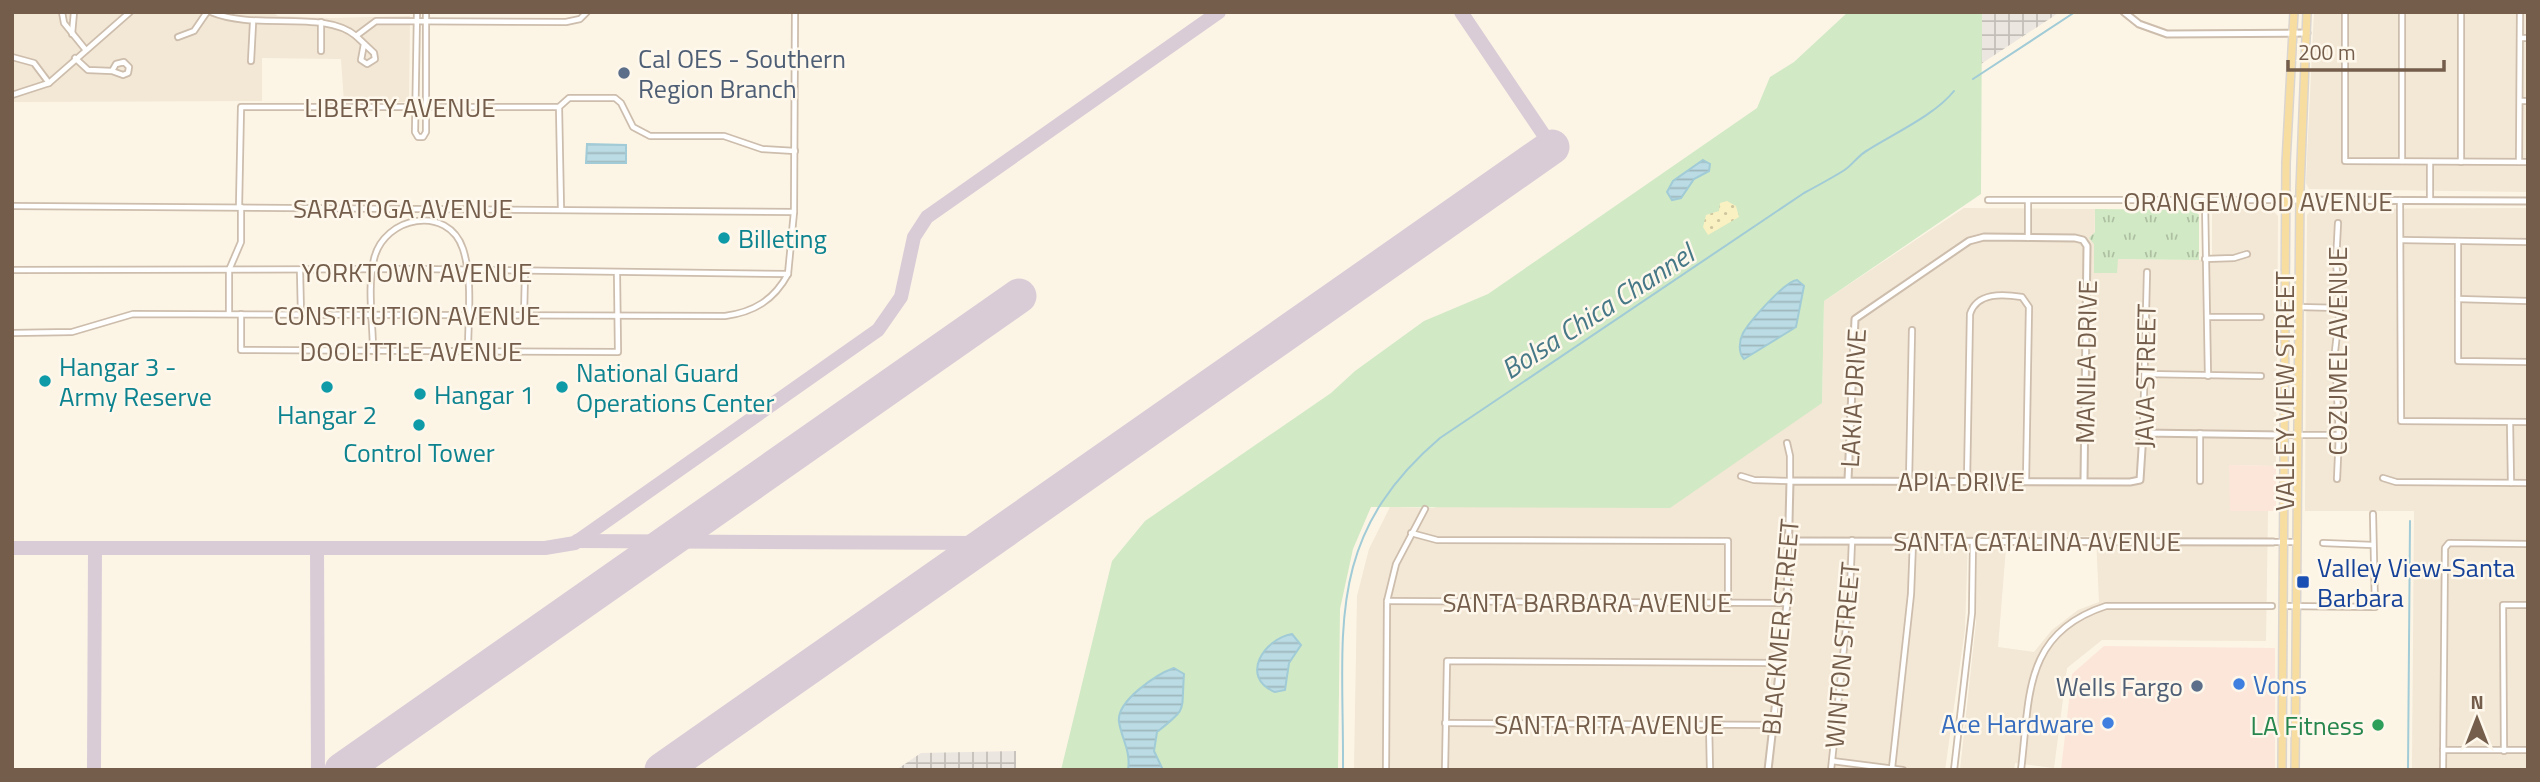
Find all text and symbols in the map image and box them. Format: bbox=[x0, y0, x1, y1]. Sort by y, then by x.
scale bar bbox=[2288, 28, 2444, 72]
text: 200 m bbox=[2298, 36, 2355, 68]
place label: Cal OES - Southern Region Branch bbox=[638, 39, 846, 108]
marker: Cal OES - Southern Region Branch bbox=[616, 65, 632, 81]
street label: LIBERTY AVENUE bbox=[304, 88, 496, 127]
street label: ORANGEWOOD AVENUE bbox=[2123, 182, 2393, 221]
street label: SARATOGA AVENUE bbox=[293, 189, 513, 228]
place label: Billeting bbox=[738, 219, 827, 258]
marker: Billeting bbox=[716, 230, 732, 246]
water label: Bolsa Chica Channel bbox=[1492, 231, 1704, 390]
street label: COZUMEL AVENUE bbox=[2318, 247, 2357, 455]
street label: YORKTOWN AVENUE bbox=[302, 253, 532, 292]
street label: VALLEY VIEW STREET bbox=[2265, 271, 2304, 511]
street label: MANILA DRIVE bbox=[2065, 280, 2107, 444]
street label: CONSTITUTION AVENUE bbox=[274, 296, 540, 335]
street label: JAVA STREET bbox=[2124, 303, 2166, 448]
street label: LAKIA DRIVE bbox=[1830, 328, 1876, 468]
street label: DOOLITTLE AVENUE bbox=[300, 332, 522, 371]
place label: Hangar 3 - Army Reserve bbox=[59, 347, 212, 416]
place label: National Guard Operations Center bbox=[576, 353, 774, 422]
marker: Hangar 3 - Army Reserve bbox=[37, 373, 53, 389]
place label: Hangar 1 bbox=[434, 375, 534, 414]
marker: Hangar 2 bbox=[319, 379, 335, 395]
marker: National Guard Operations Center bbox=[554, 379, 570, 395]
marker: Hangar 1 bbox=[412, 386, 428, 402]
place label: Hangar 2 bbox=[277, 395, 377, 434]
marker: Control Tower bbox=[411, 417, 427, 433]
place label: Control Tower bbox=[343, 433, 495, 472]
street label: APIA DRIVE bbox=[1897, 462, 2025, 501]
street label: BLACKMER STREET bbox=[1751, 517, 1809, 737]
street label: SANTA CATALINA AVENUE bbox=[1893, 522, 2181, 561]
place label: Valley View-Santa Barbara bbox=[2317, 548, 2515, 617]
street label: WINTON STREET bbox=[1814, 560, 1870, 750]
marker: Valley View-Santa Barbara bbox=[2295, 574, 2311, 590]
street label: SANTA BARBARA AVENUE bbox=[1442, 583, 1732, 622]
place label: Vons bbox=[2253, 665, 2307, 704]
place label: Wells Fargo bbox=[2056, 667, 2183, 706]
marker: Vons bbox=[2231, 676, 2247, 692]
marker: Wells Fargo bbox=[2189, 678, 2205, 694]
north arrow bbox=[2442, 684, 2512, 754]
text: N bbox=[2470, 687, 2484, 716]
place label: Ace Hardware bbox=[1941, 704, 2094, 743]
street label: SANTA RITA AVENUE bbox=[1494, 705, 1724, 744]
place label: LA Fitness bbox=[2251, 706, 2364, 745]
marker: Ace Hardware bbox=[2100, 715, 2116, 731]
marker: LA Fitness bbox=[2370, 717, 2386, 733]

